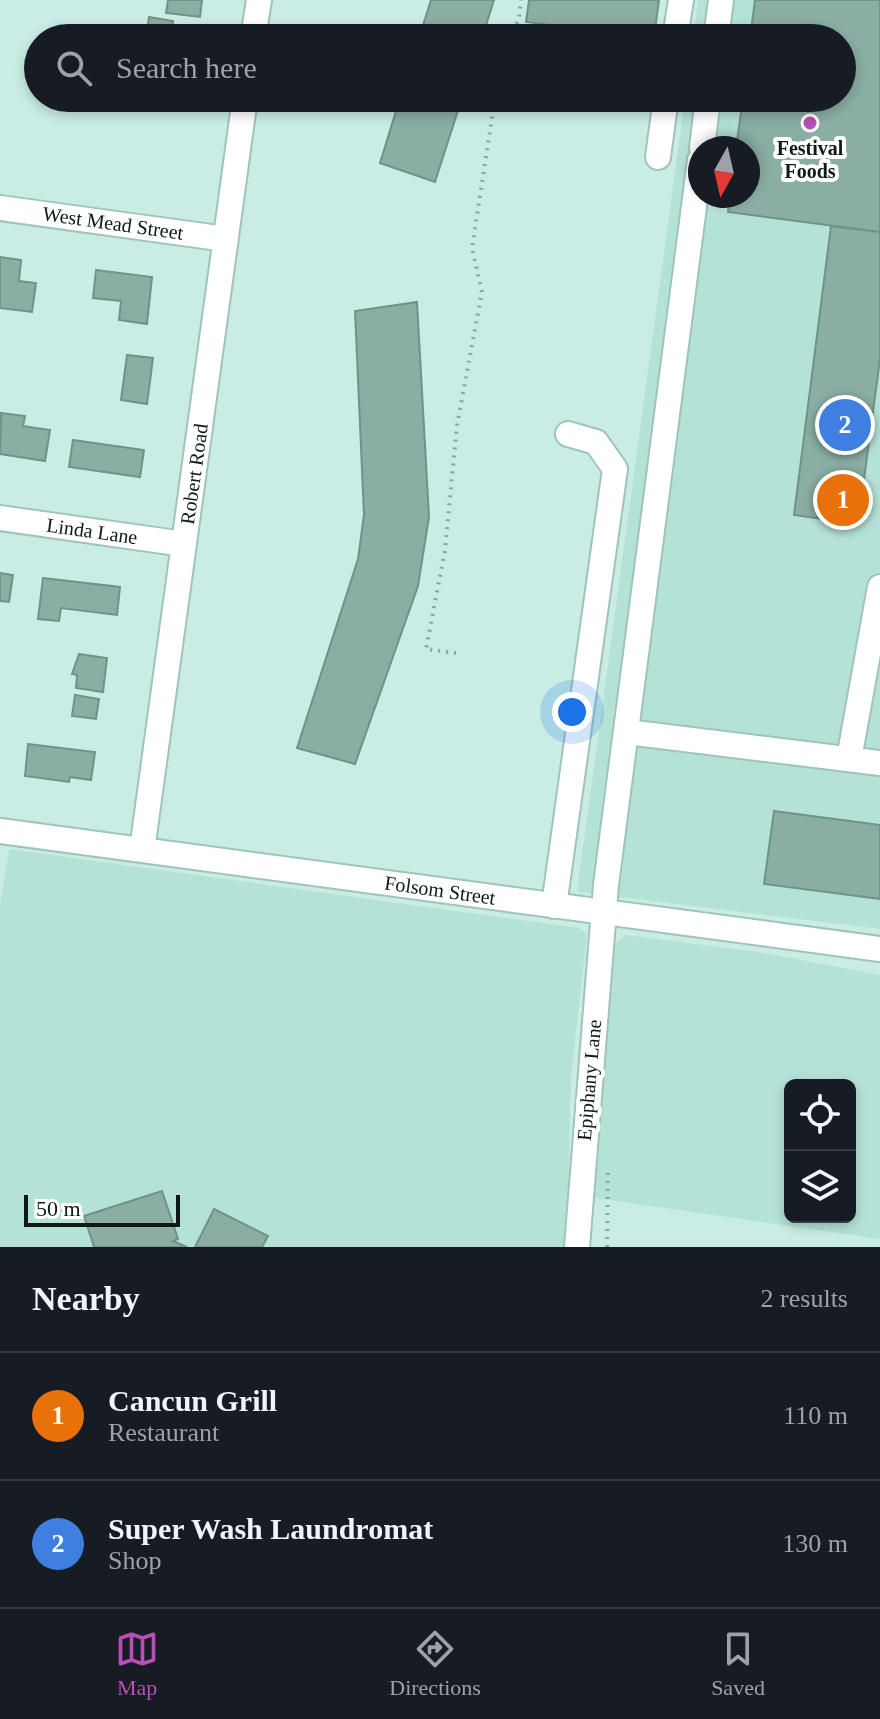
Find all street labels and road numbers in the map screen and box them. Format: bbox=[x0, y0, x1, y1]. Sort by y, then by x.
street label: West Mead Street bbox=[41, 202, 185, 244]
street label: Robert Road bbox=[176, 422, 212, 526]
street label: Linda Lane bbox=[45, 514, 139, 548]
street label: Folsom Street bbox=[383, 871, 497, 909]
street label: Epiphany Lane bbox=[573, 1018, 606, 1142]

